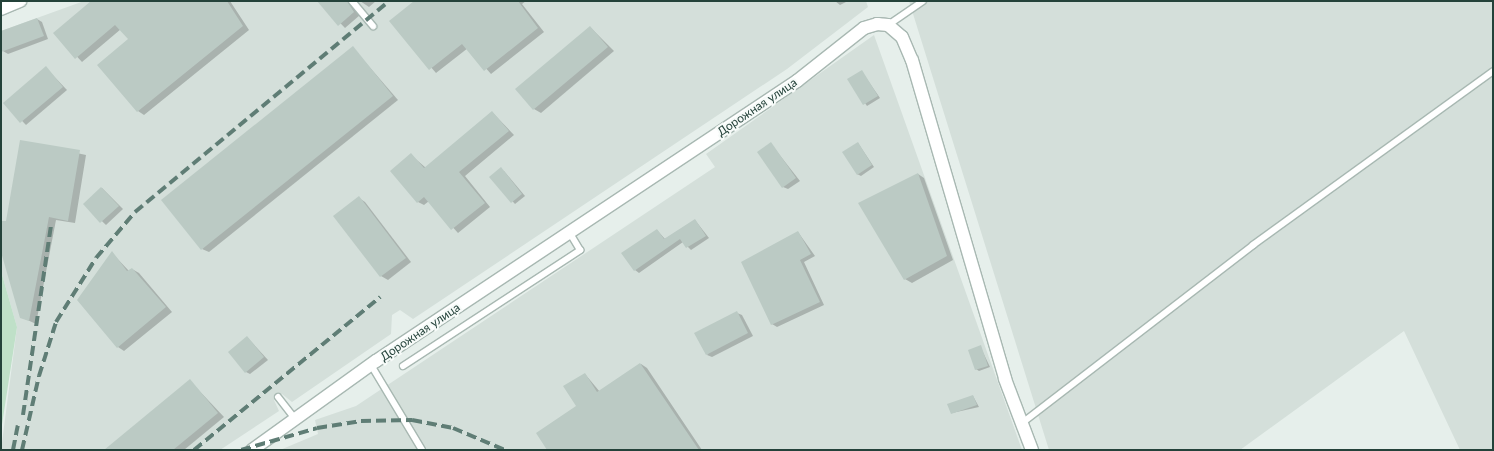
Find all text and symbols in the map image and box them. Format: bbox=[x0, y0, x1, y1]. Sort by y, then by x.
street label: Дорожная улица bbox=[714, 75, 800, 139]
street label: Дорожная улица bbox=[377, 300, 463, 364]

